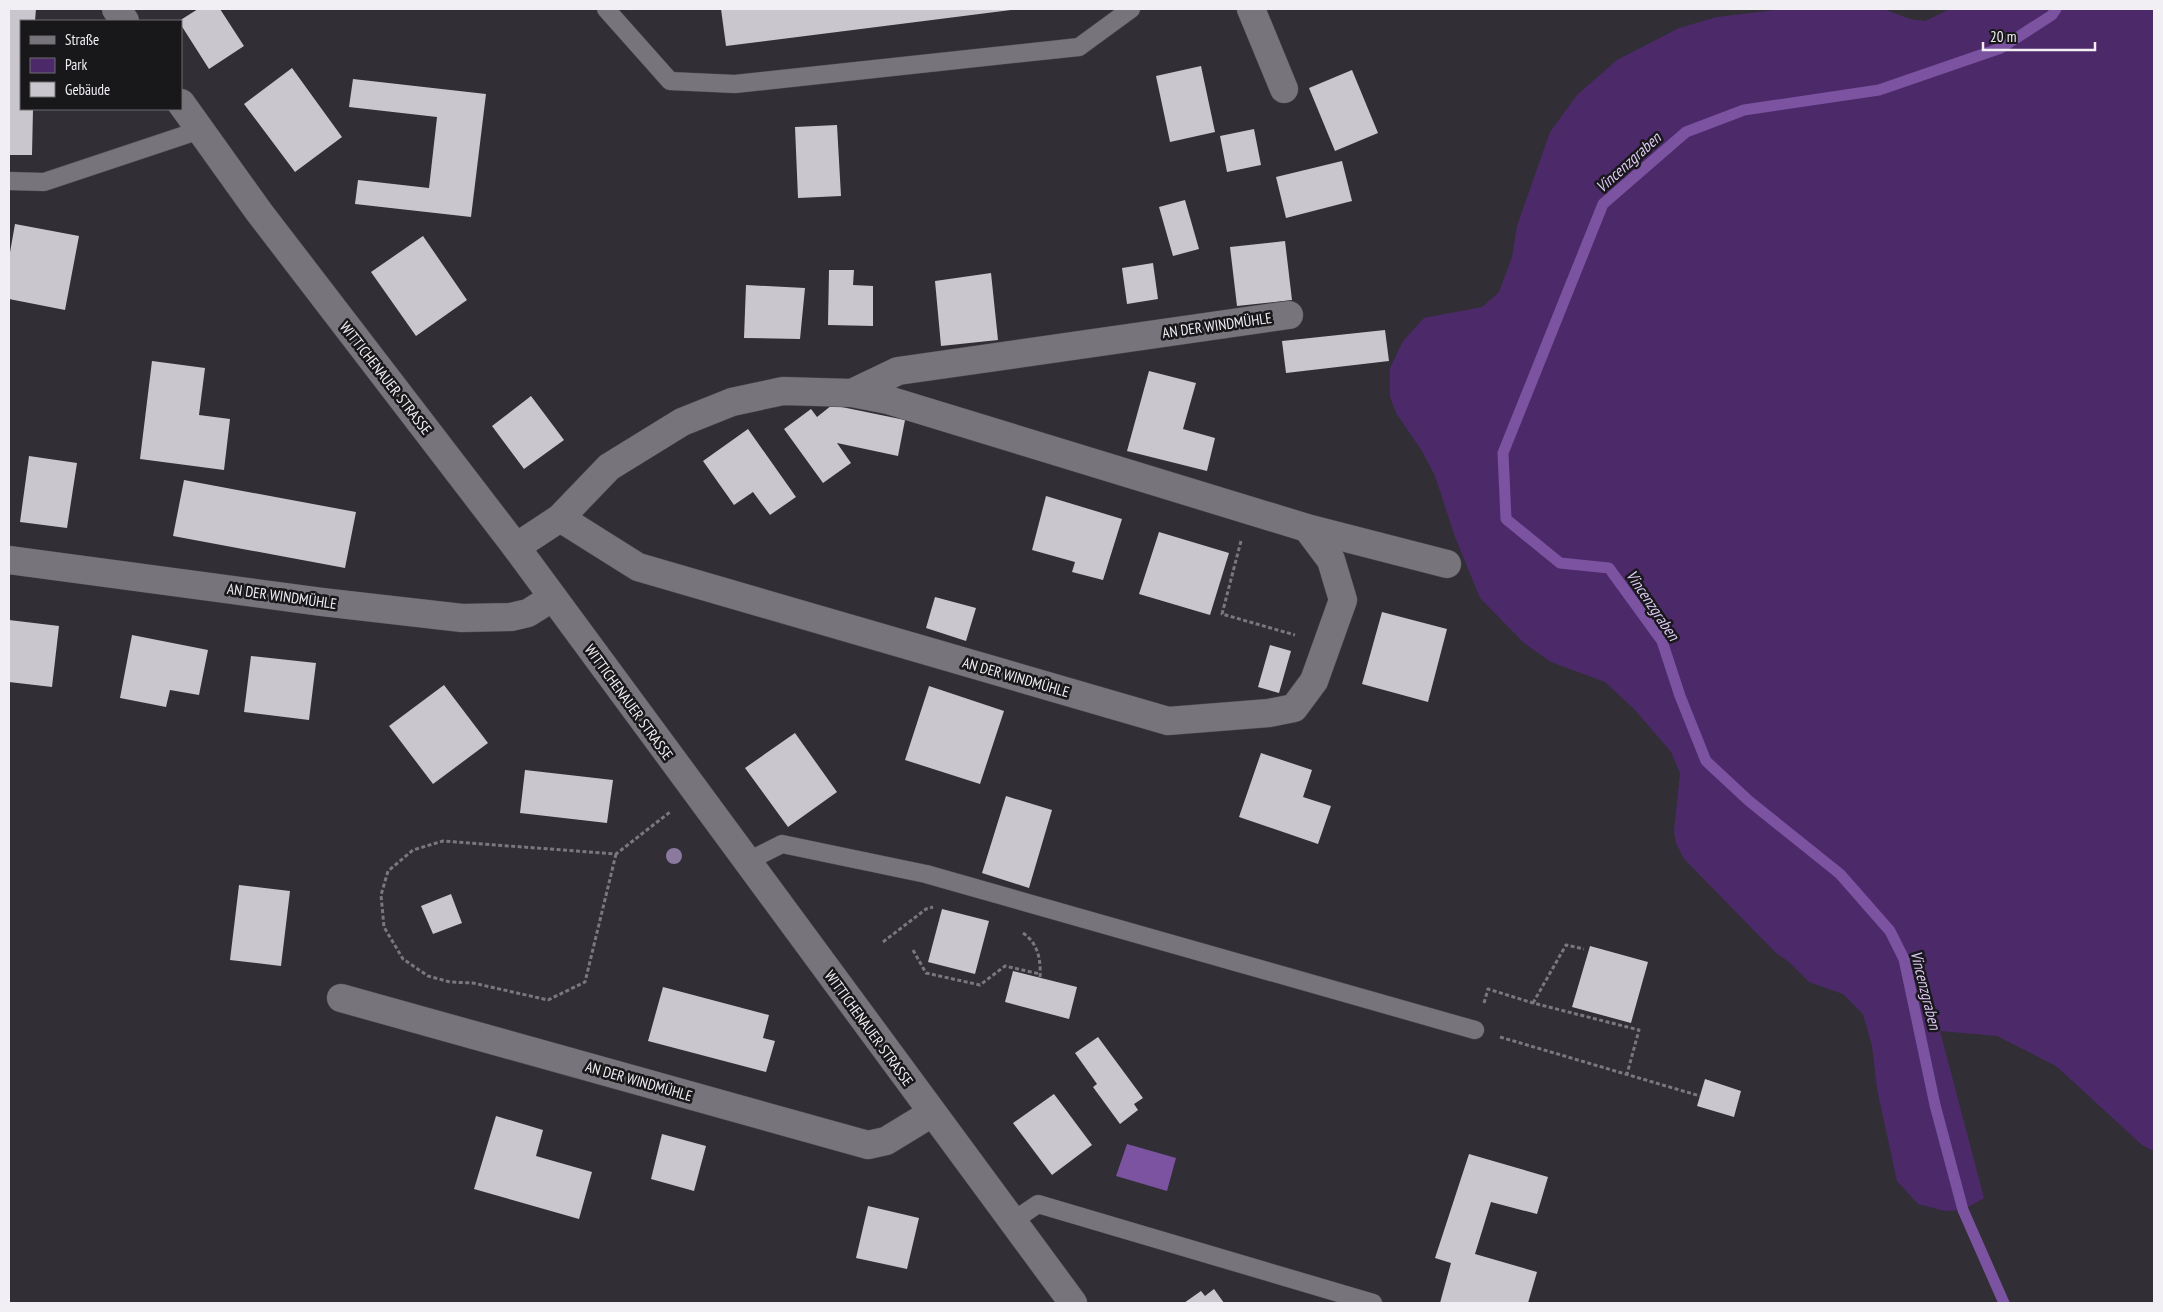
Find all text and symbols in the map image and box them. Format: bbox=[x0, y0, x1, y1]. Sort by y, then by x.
legend bbox=[20, 20, 182, 110]
scale bar bbox=[1983, 20, 2096, 52]
text: 20 m bbox=[1990, 27, 2016, 46]
text: Straße bbox=[65, 30, 99, 49]
text: Park bbox=[65, 55, 87, 74]
text: Gebäude bbox=[65, 80, 110, 99]
water label: Vincenzgraben bbox=[1591, 127, 1665, 196]
street label: AN DER WINDMÜHLE bbox=[1161, 308, 1273, 342]
street label: WITTICHENAUER STRASSE bbox=[336, 318, 436, 438]
water label: Vincenzgraben bbox=[1622, 566, 1684, 645]
street label: AN DER WINDMÜHLE bbox=[226, 579, 338, 613]
street label: WITTICHENAUER STRASSE bbox=[581, 640, 677, 764]
street label: AN DER WINDMÜHLE bbox=[960, 653, 1072, 701]
water label: Vincenzgraben bbox=[1907, 948, 1946, 1033]
street label: WITTICHENAUER STRASSE bbox=[821, 966, 917, 1090]
street label: AN DER WINDMÜHLE bbox=[583, 1057, 695, 1105]

